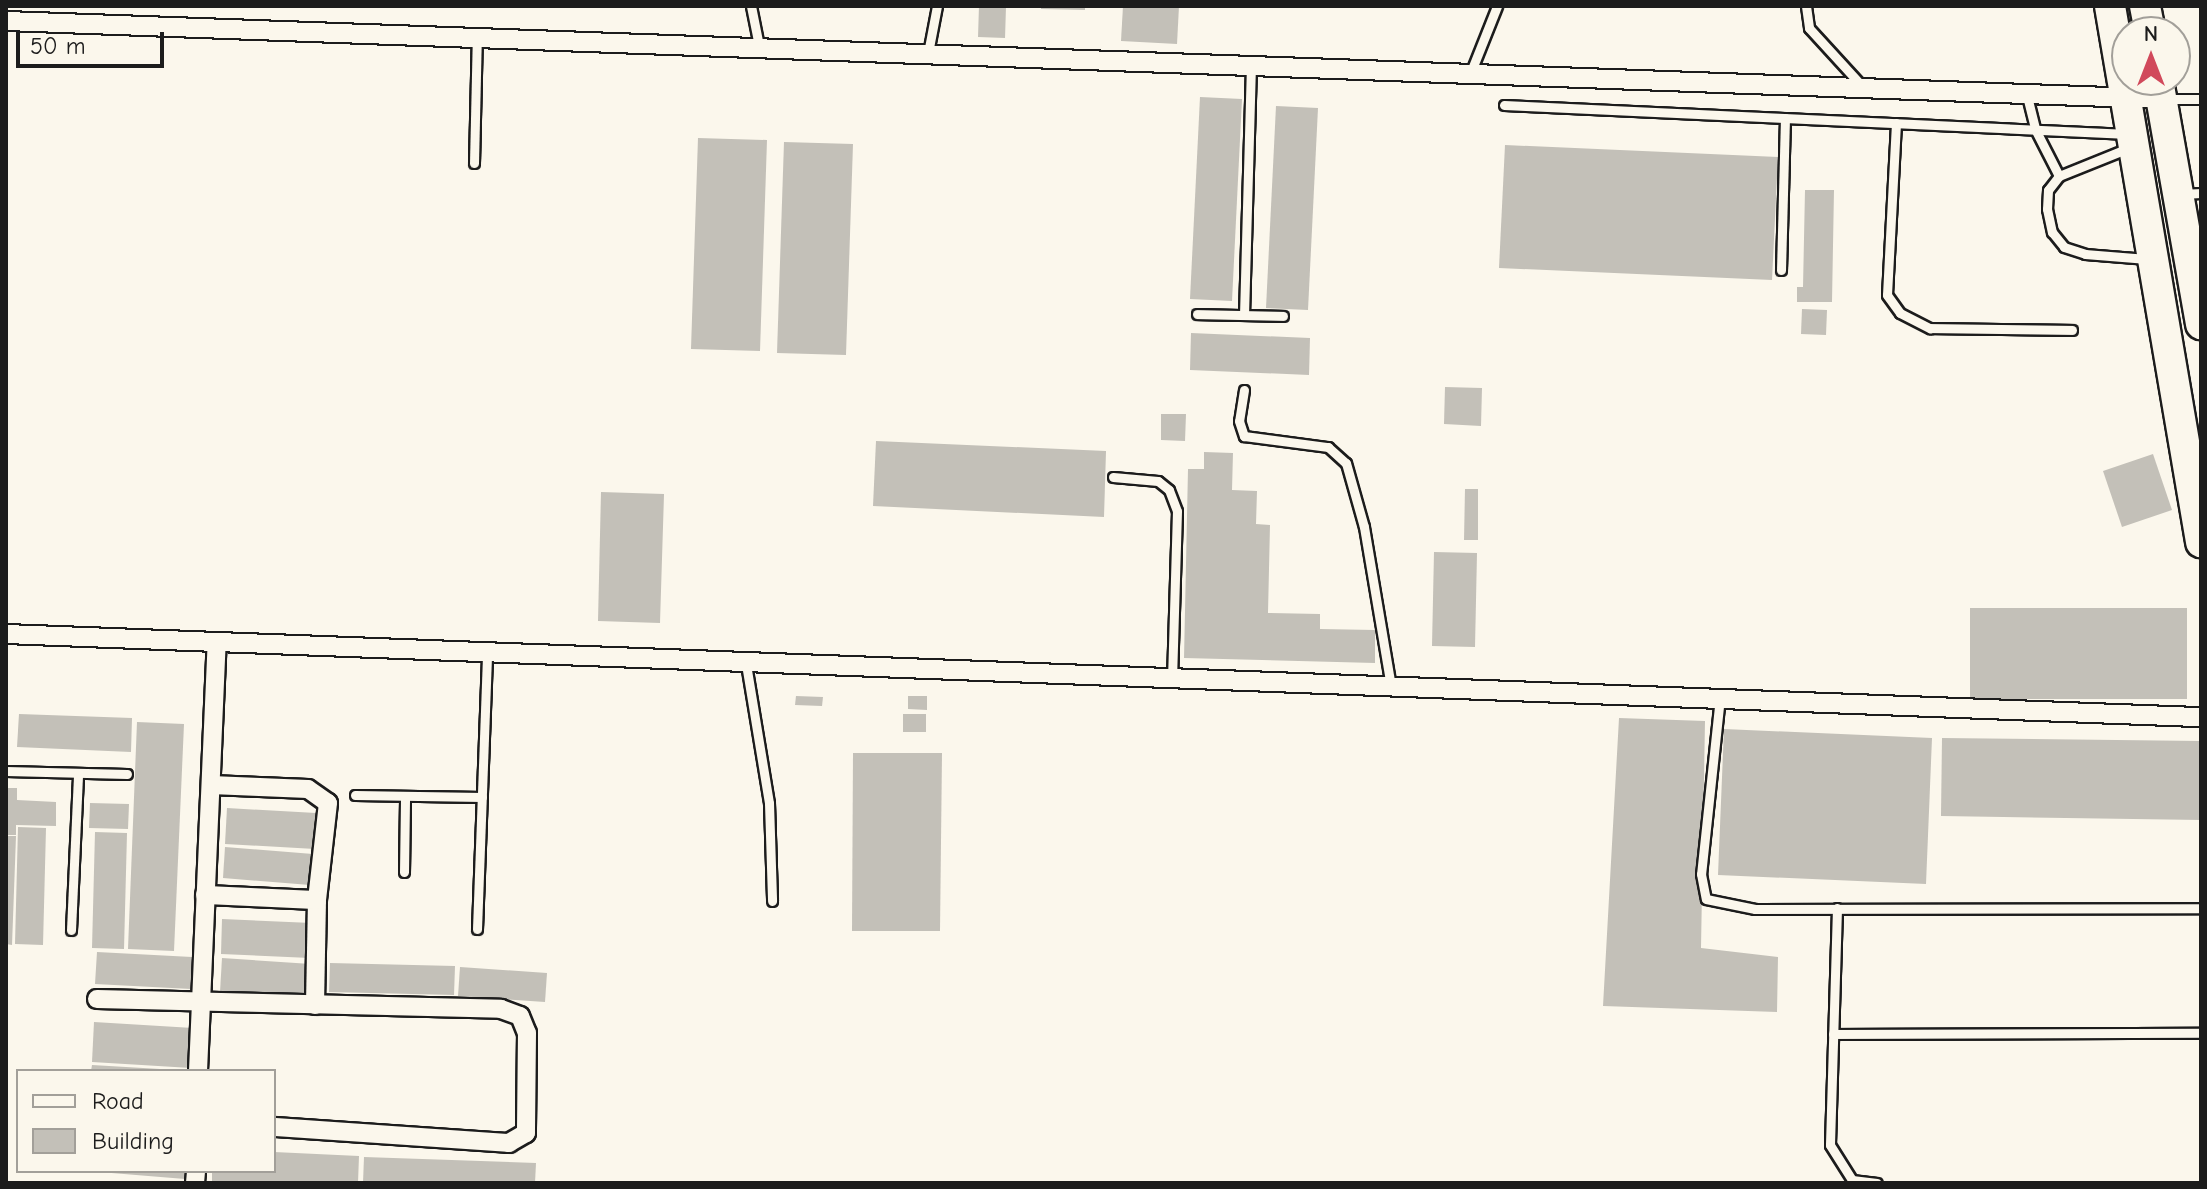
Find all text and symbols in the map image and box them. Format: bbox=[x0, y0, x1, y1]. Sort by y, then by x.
scale bar bbox=[20, 16, 168, 66]
north arrow bbox=[2111, 16, 2191, 96]
text: N bbox=[2144, 21, 2158, 47]
text: 50 m bbox=[30, 32, 86, 60]
legend bbox=[16, 1069, 276, 1173]
text: Road bbox=[92, 1087, 144, 1115]
text: Building bbox=[92, 1127, 174, 1155]

